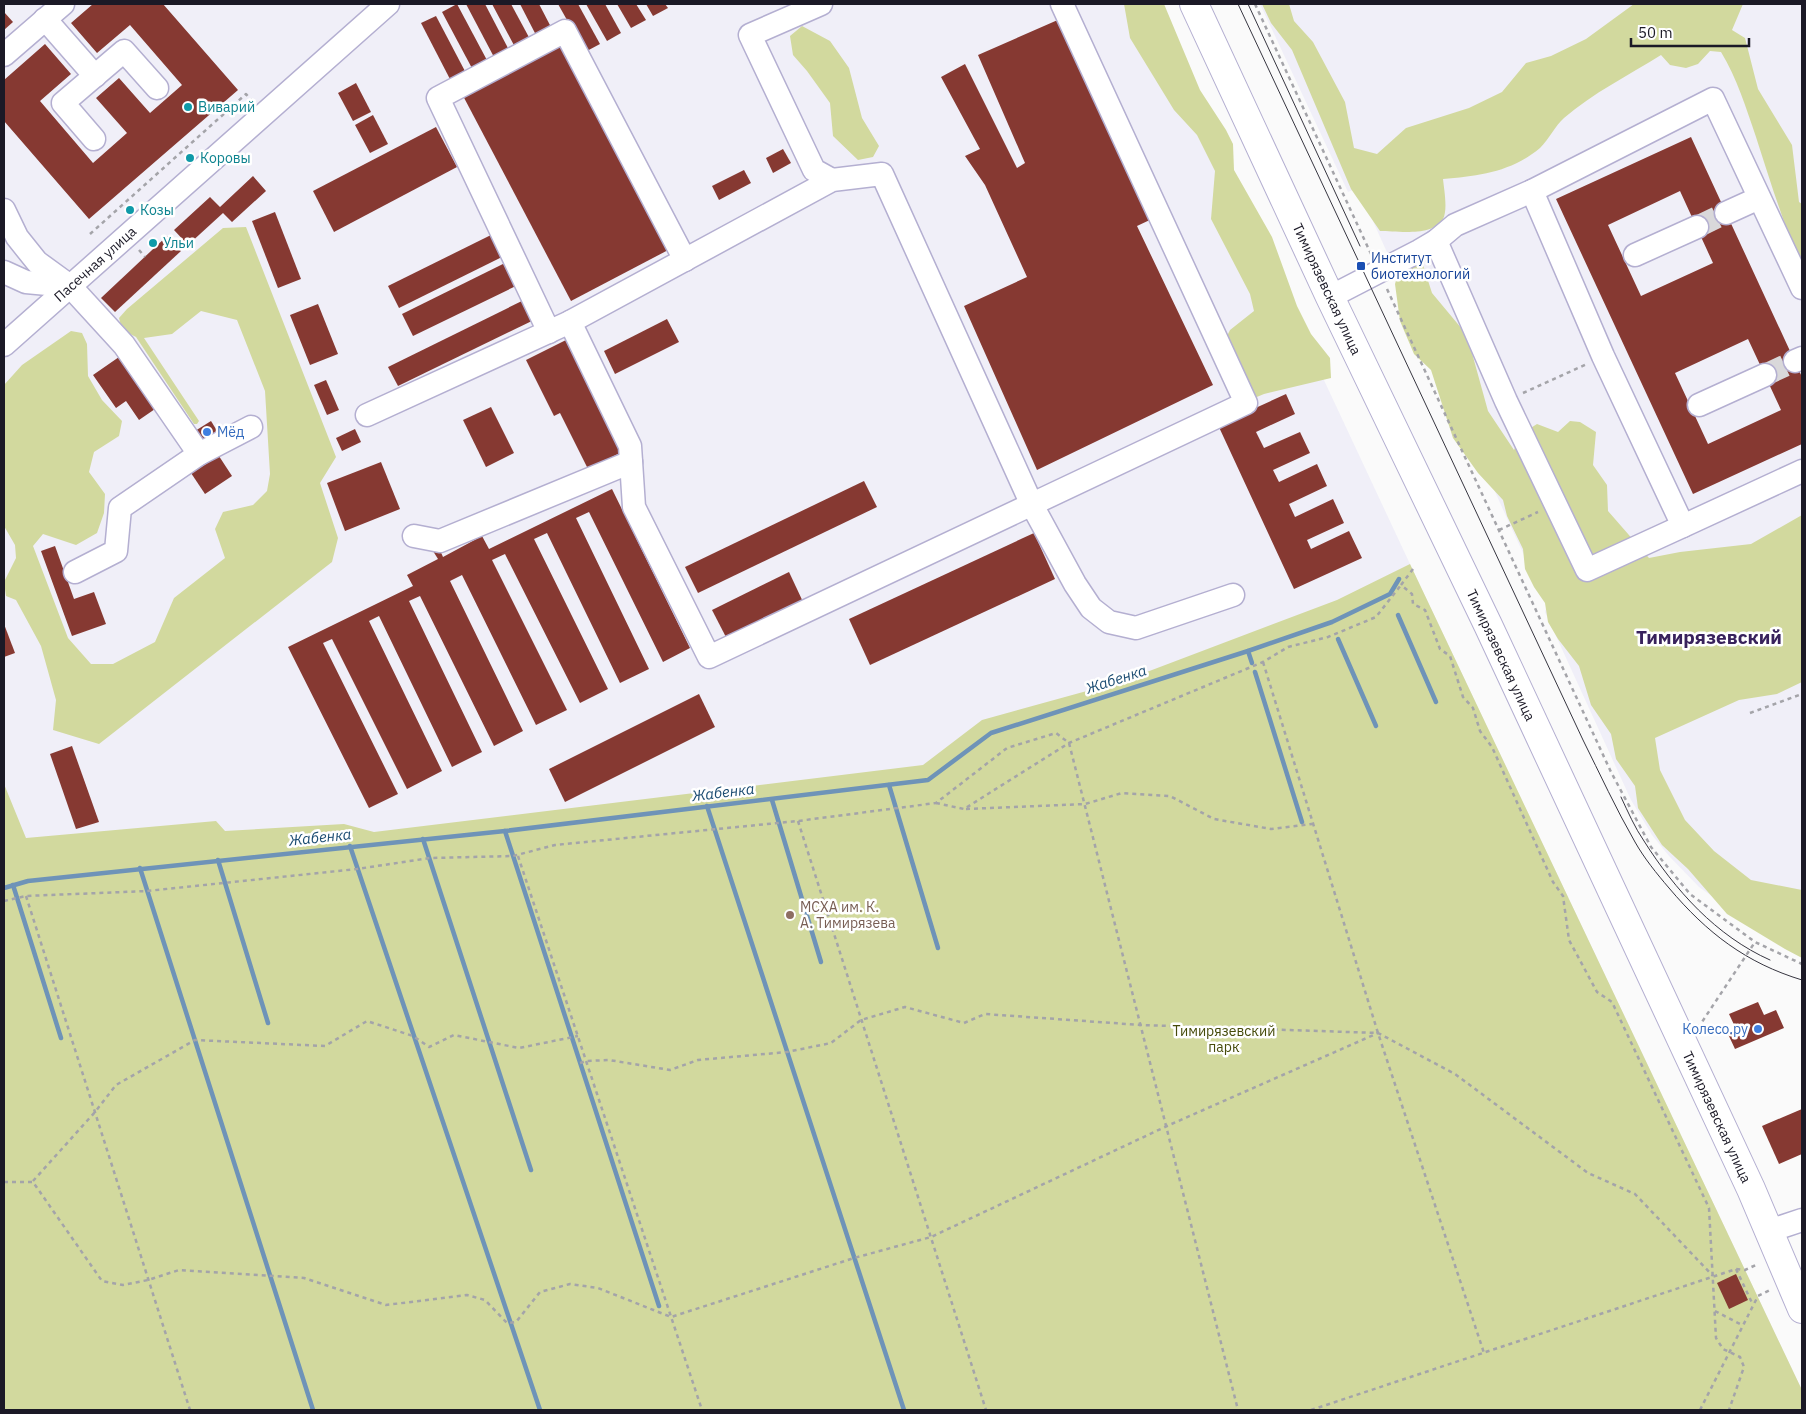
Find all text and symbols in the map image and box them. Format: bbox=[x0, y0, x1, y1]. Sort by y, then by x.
scale bar bbox=[1631, 15, 1748, 47]
text: 50 m bbox=[1638, 23, 1673, 42]
place label: Виварий bbox=[198, 98, 255, 116]
marker: Виварий bbox=[182, 101, 194, 113]
place label: Коровы bbox=[200, 149, 251, 167]
marker: Коровы bbox=[184, 152, 196, 164]
place label: Козы bbox=[140, 201, 174, 219]
marker: Козы bbox=[124, 204, 136, 216]
street label: Тимирязевская улица bbox=[1289, 220, 1366, 358]
street label: Пасечная улица bbox=[50, 222, 140, 306]
place label: Ульи bbox=[163, 234, 194, 252]
marker: Ульи bbox=[147, 237, 159, 249]
place label: Институт биотехнологий bbox=[1371, 249, 1470, 283]
marker: Институт биотехнологий bbox=[1355, 260, 1367, 272]
place label: Мёд bbox=[217, 423, 244, 441]
marker: Мёд bbox=[201, 426, 213, 438]
street label: Тимирязевская улица bbox=[1463, 586, 1540, 724]
district label: Тимирязевский bbox=[1636, 625, 1782, 649]
water label: Жабенка bbox=[1082, 660, 1149, 698]
water label: Жабенка bbox=[690, 779, 756, 805]
water label: Жабенка bbox=[287, 824, 352, 850]
place label: МСХА им. К. А. Тимирязева bbox=[800, 898, 896, 932]
marker: МСХА им. К. А. Тимирязева bbox=[784, 909, 796, 921]
place label: Колесо.ру bbox=[1682, 1020, 1748, 1038]
park label: Тимирязевский парк bbox=[1173, 1022, 1275, 1056]
marker: Колесо.ру bbox=[1752, 1023, 1764, 1035]
street label: Тимирязевская улица bbox=[1679, 1048, 1756, 1186]

